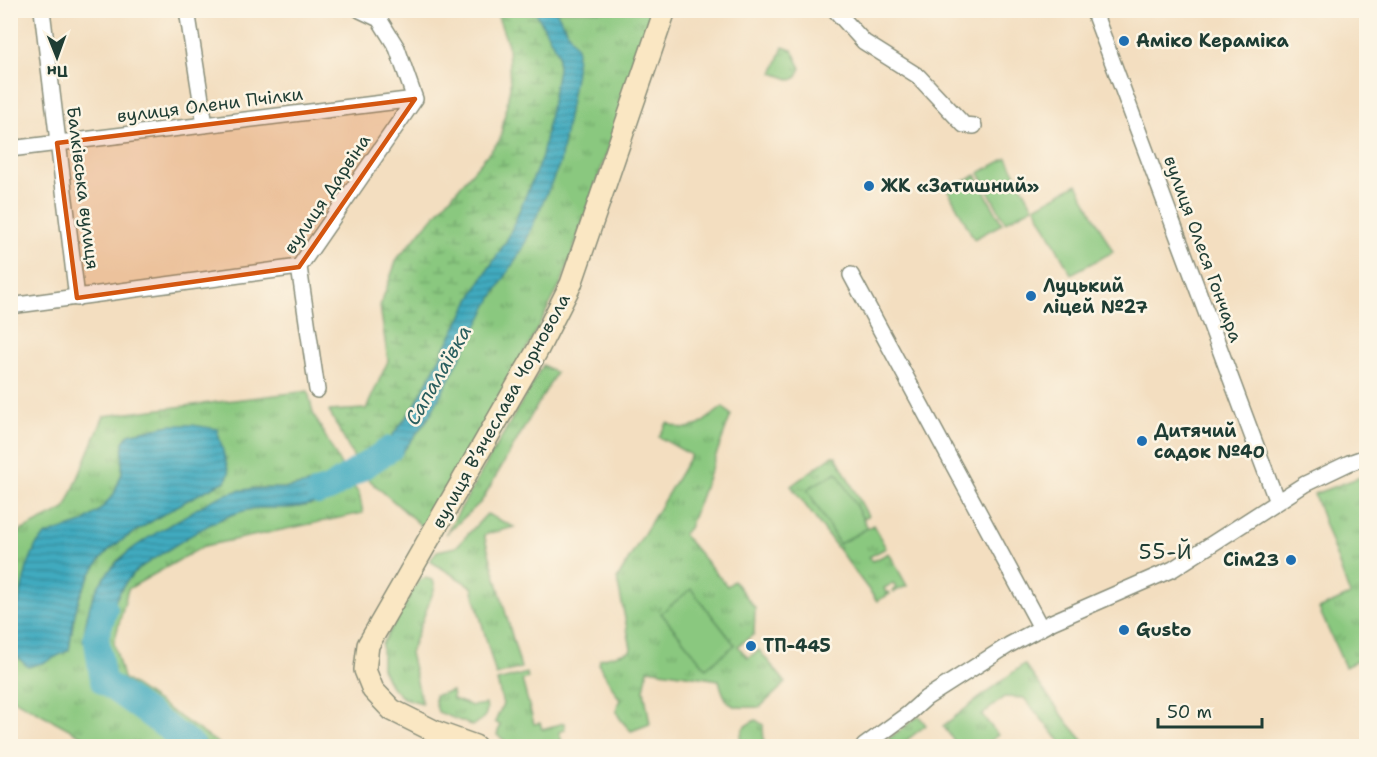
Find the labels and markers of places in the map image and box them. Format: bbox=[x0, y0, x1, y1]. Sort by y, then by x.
place label: Аміко Кераміка bbox=[1136, 29, 1290, 53]
marker: Аміко Кераміка bbox=[1117, 34, 1131, 48]
place label: ЖК «Затишний» bbox=[881, 174, 1039, 198]
marker: ЖК «Затишний» bbox=[862, 179, 876, 193]
place label: Луцький ліцей №27 bbox=[1043, 274, 1148, 319]
marker: Луцький ліцей №27 bbox=[1024, 289, 1038, 303]
place label: Дитячий садок №40 bbox=[1154, 419, 1265, 464]
marker: Дитячий садок №40 bbox=[1135, 434, 1149, 448]
place label: Сім23 bbox=[1223, 548, 1279, 572]
marker: Сім23 bbox=[1284, 553, 1298, 567]
place label: Gusto bbox=[1136, 618, 1191, 642]
marker: Gusto bbox=[1117, 623, 1131, 637]
place label: ТП-445 bbox=[763, 634, 831, 658]
marker: ТП-445 bbox=[744, 639, 758, 653]

